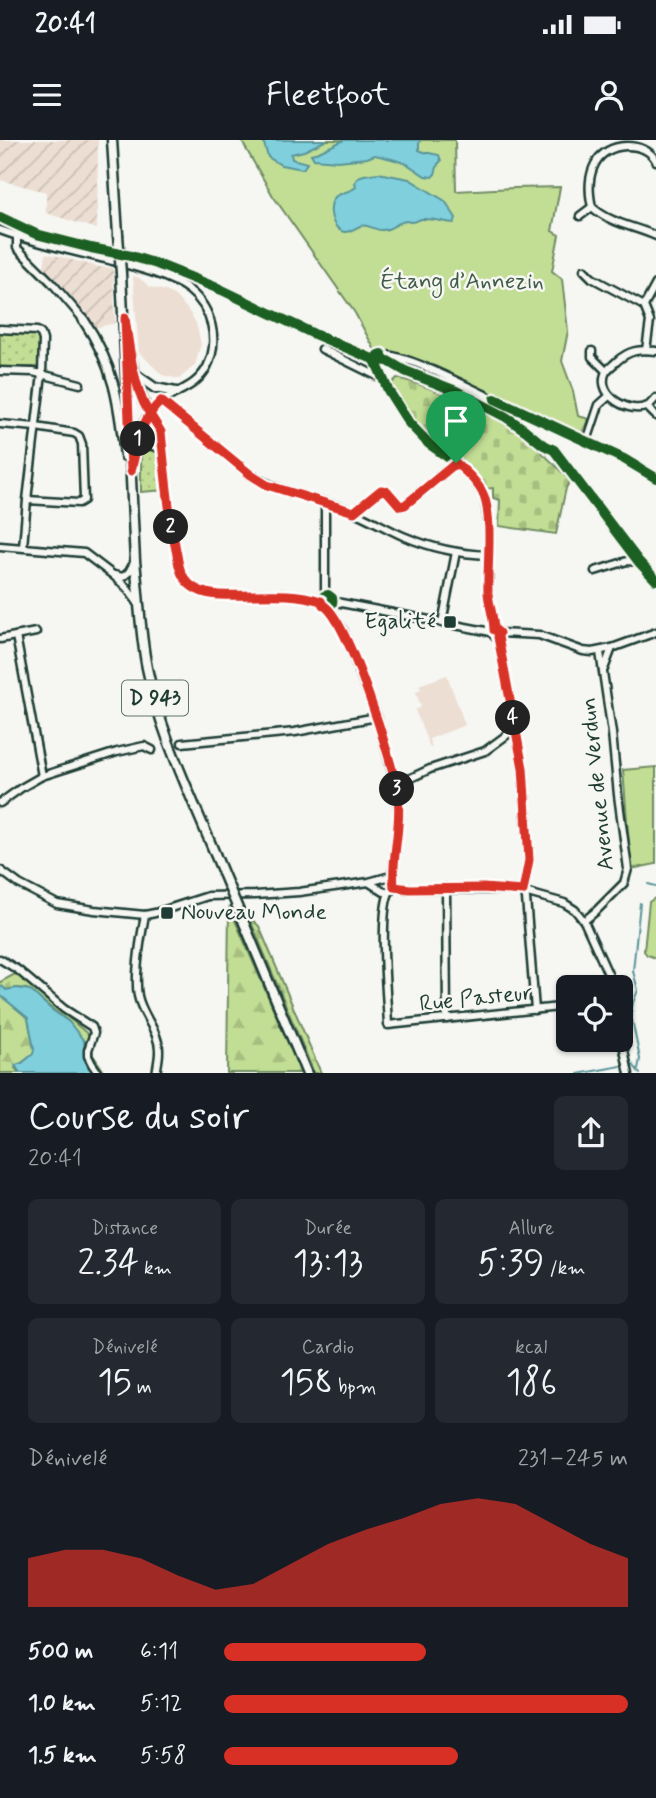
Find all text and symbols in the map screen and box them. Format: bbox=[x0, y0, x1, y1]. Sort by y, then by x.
text: 20:41 bbox=[35, 8, 96, 42]
text: Fleetfoot bbox=[266, 74, 390, 116]
icon: menu bbox=[28, 76, 66, 114]
icon: person bbox=[590, 76, 628, 114]
park label: Étang d’Annezin bbox=[380, 266, 544, 299]
pin bbox=[426, 391, 486, 463]
icon: arrive bbox=[437, 402, 475, 440]
pin: 1 bbox=[120, 422, 156, 456]
text: 1 bbox=[133, 426, 142, 451]
pin: 2 bbox=[154, 510, 188, 544]
text: 2 bbox=[166, 514, 175, 539]
place label: Egalité bbox=[364, 607, 436, 637]
marker: Egalité bbox=[442, 614, 458, 630]
road number: D 943 bbox=[122, 680, 188, 716]
street label: Avenue de Verdun bbox=[574, 696, 622, 872]
pin: 4 bbox=[496, 700, 530, 736]
text: 4 bbox=[507, 705, 518, 730]
pin: 3 bbox=[380, 772, 414, 806]
text: 3 bbox=[392, 776, 401, 801]
place label: Nouveau Monde bbox=[181, 898, 327, 928]
marker: Nouveau Monde bbox=[159, 905, 175, 921]
map controls bbox=[556, 975, 633, 1052]
button: locate bbox=[556, 975, 633, 1052]
street label: Rue Pasteur bbox=[418, 978, 534, 1020]
text: Course du soir bbox=[28, 1093, 249, 1142]
button: share bbox=[554, 1096, 628, 1170]
text: 20:41 bbox=[28, 1144, 82, 1174]
text: Distance bbox=[91, 1216, 158, 1241]
text: Durée bbox=[304, 1216, 352, 1241]
text: Allure bbox=[509, 1216, 554, 1241]
text: 2.34 bbox=[77, 1241, 139, 1287]
text: 13:13 bbox=[293, 1241, 363, 1287]
text: 5:39 bbox=[477, 1241, 544, 1287]
text: km bbox=[139, 1256, 172, 1281]
text: /km bbox=[544, 1256, 585, 1281]
text: Dénivelé bbox=[92, 1335, 157, 1360]
text: Cardio bbox=[302, 1335, 354, 1360]
text: kcal bbox=[515, 1335, 547, 1360]
text: 15 bbox=[97, 1360, 132, 1406]
text: 158 bbox=[280, 1360, 333, 1406]
text: 186 bbox=[506, 1360, 557, 1406]
text: m bbox=[132, 1375, 152, 1400]
text: bpm bbox=[333, 1375, 376, 1400]
text: Dénivelé bbox=[28, 1444, 107, 1474]
text: 231–245 m bbox=[518, 1444, 628, 1474]
text: 500 m bbox=[28, 1637, 93, 1667]
text: 6:11 bbox=[140, 1637, 178, 1667]
text: 1.0 km bbox=[28, 1689, 96, 1719]
text: 5:12 bbox=[140, 1689, 182, 1719]
text: 1.5 km bbox=[28, 1741, 97, 1771]
text: 5:58 bbox=[140, 1741, 186, 1771]

